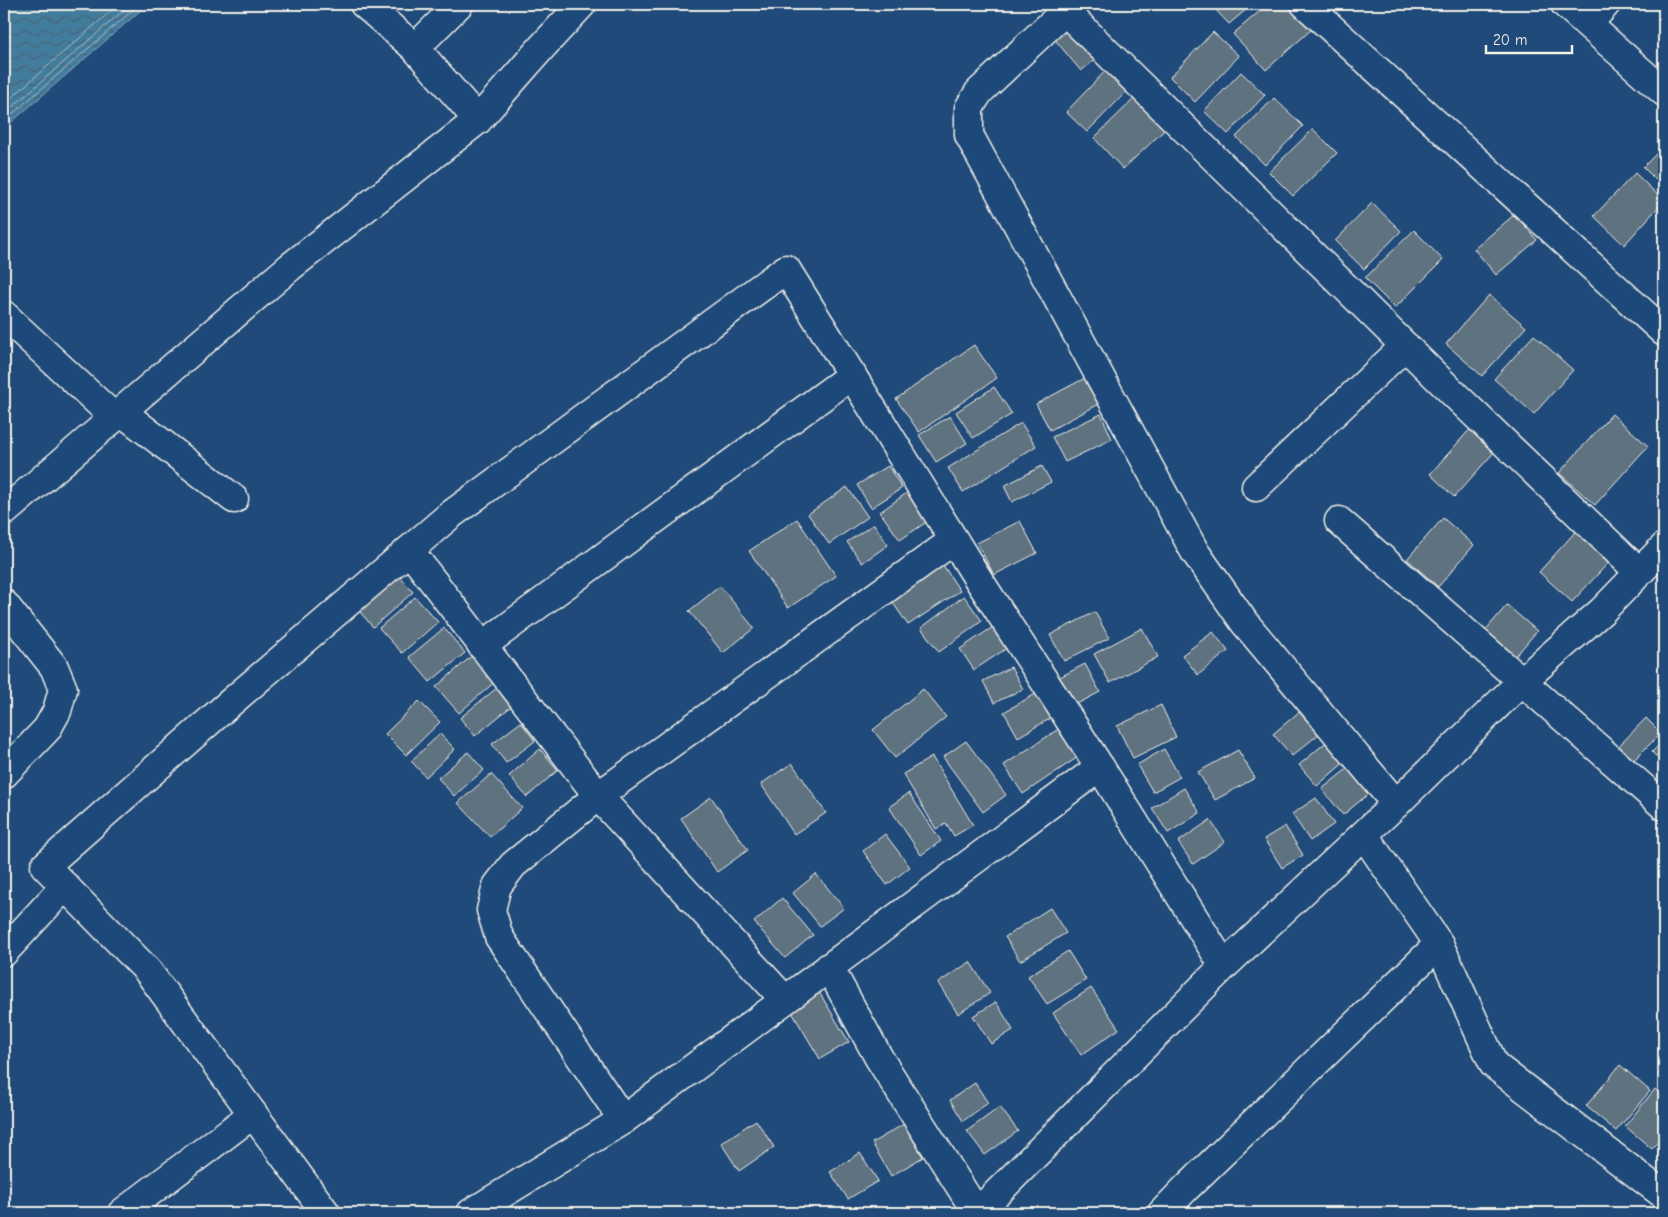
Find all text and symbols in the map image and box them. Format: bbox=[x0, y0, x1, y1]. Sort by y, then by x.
scale bar bbox=[1486, 22, 1572, 54]
text: 20 m bbox=[1493, 31, 1527, 49]

